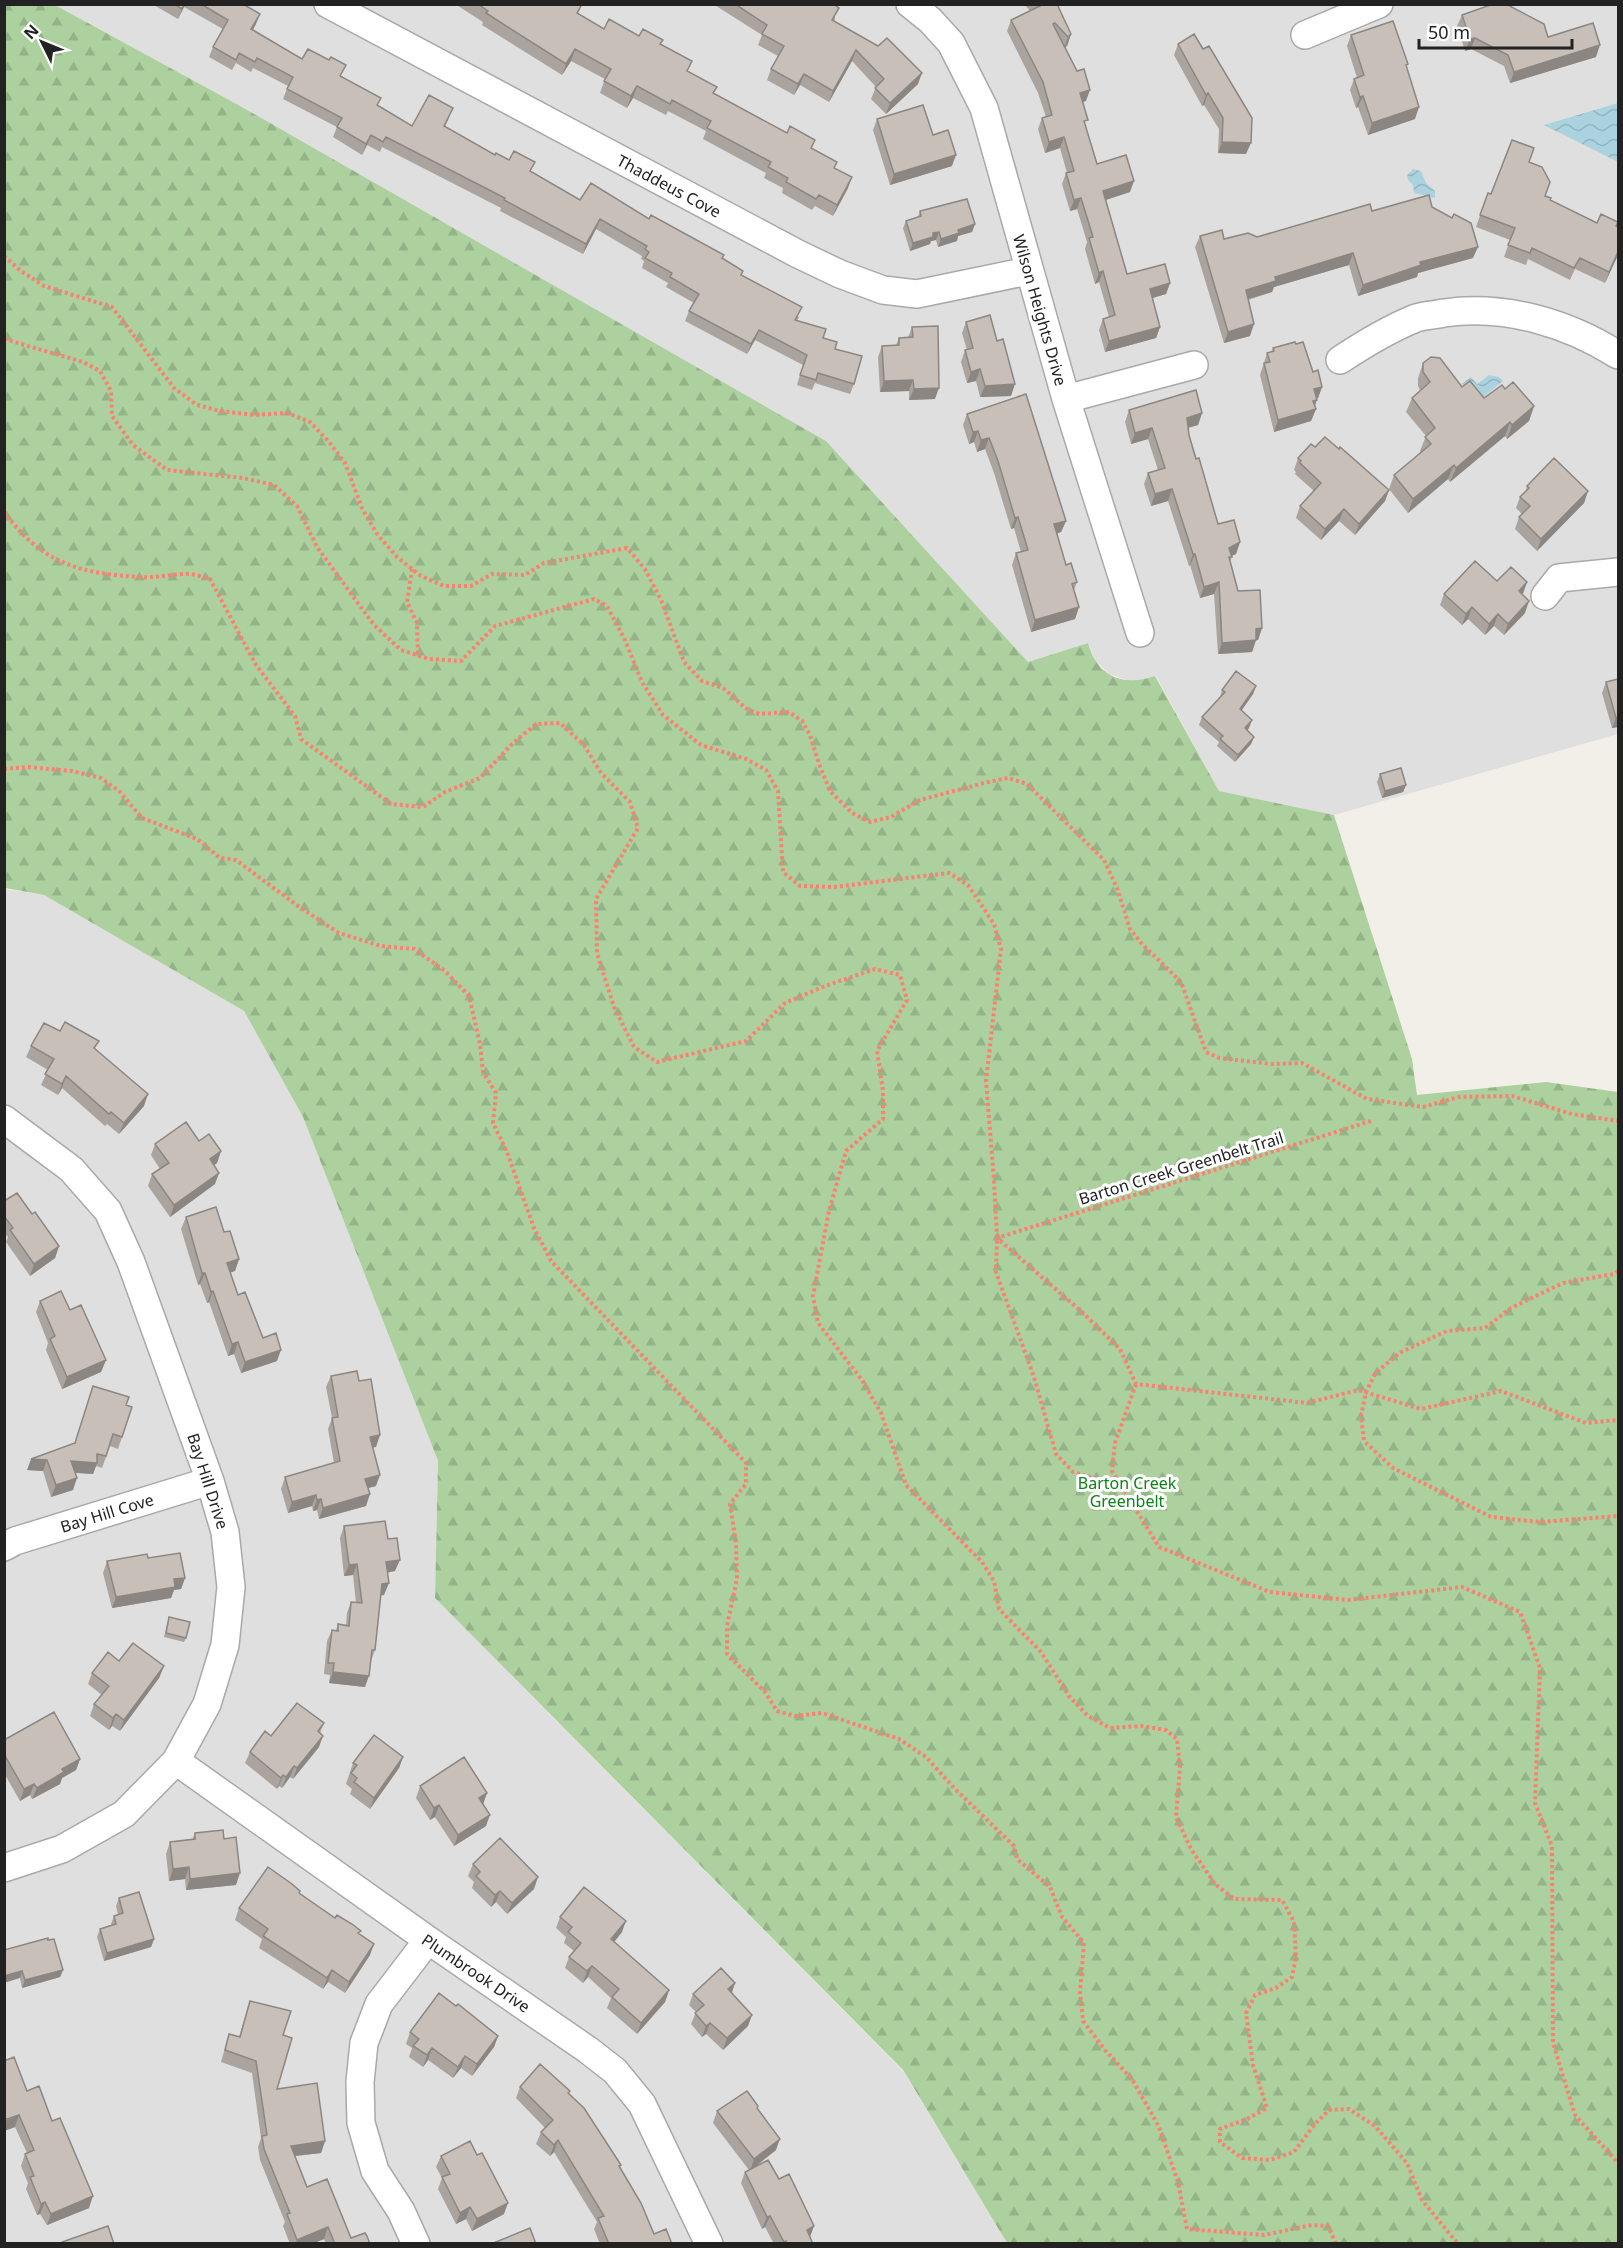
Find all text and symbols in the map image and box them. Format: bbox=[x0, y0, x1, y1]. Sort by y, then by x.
north arrow bbox=[12, 12, 72, 72]
scale bar bbox=[1419, 12, 1572, 50]
text: N bbox=[19, 20, 44, 44]
text: 50 m bbox=[1428, 20, 1470, 44]
street label: Thaddeus Cove bbox=[613, 149, 725, 223]
street label: Wilson Heights Drive bbox=[1008, 232, 1072, 388]
street label: Barton Creek Greenbelt Trail bbox=[1076, 1126, 1286, 1210]
street label: Bay Hill Drive bbox=[182, 1430, 234, 1532]
park label: Barton Creek Greenbelt bbox=[1078, 1472, 1177, 1512]
street label: Bay Hill Cove bbox=[58, 1488, 156, 1538]
street label: Plumbrook Drive bbox=[417, 1929, 535, 2017]

